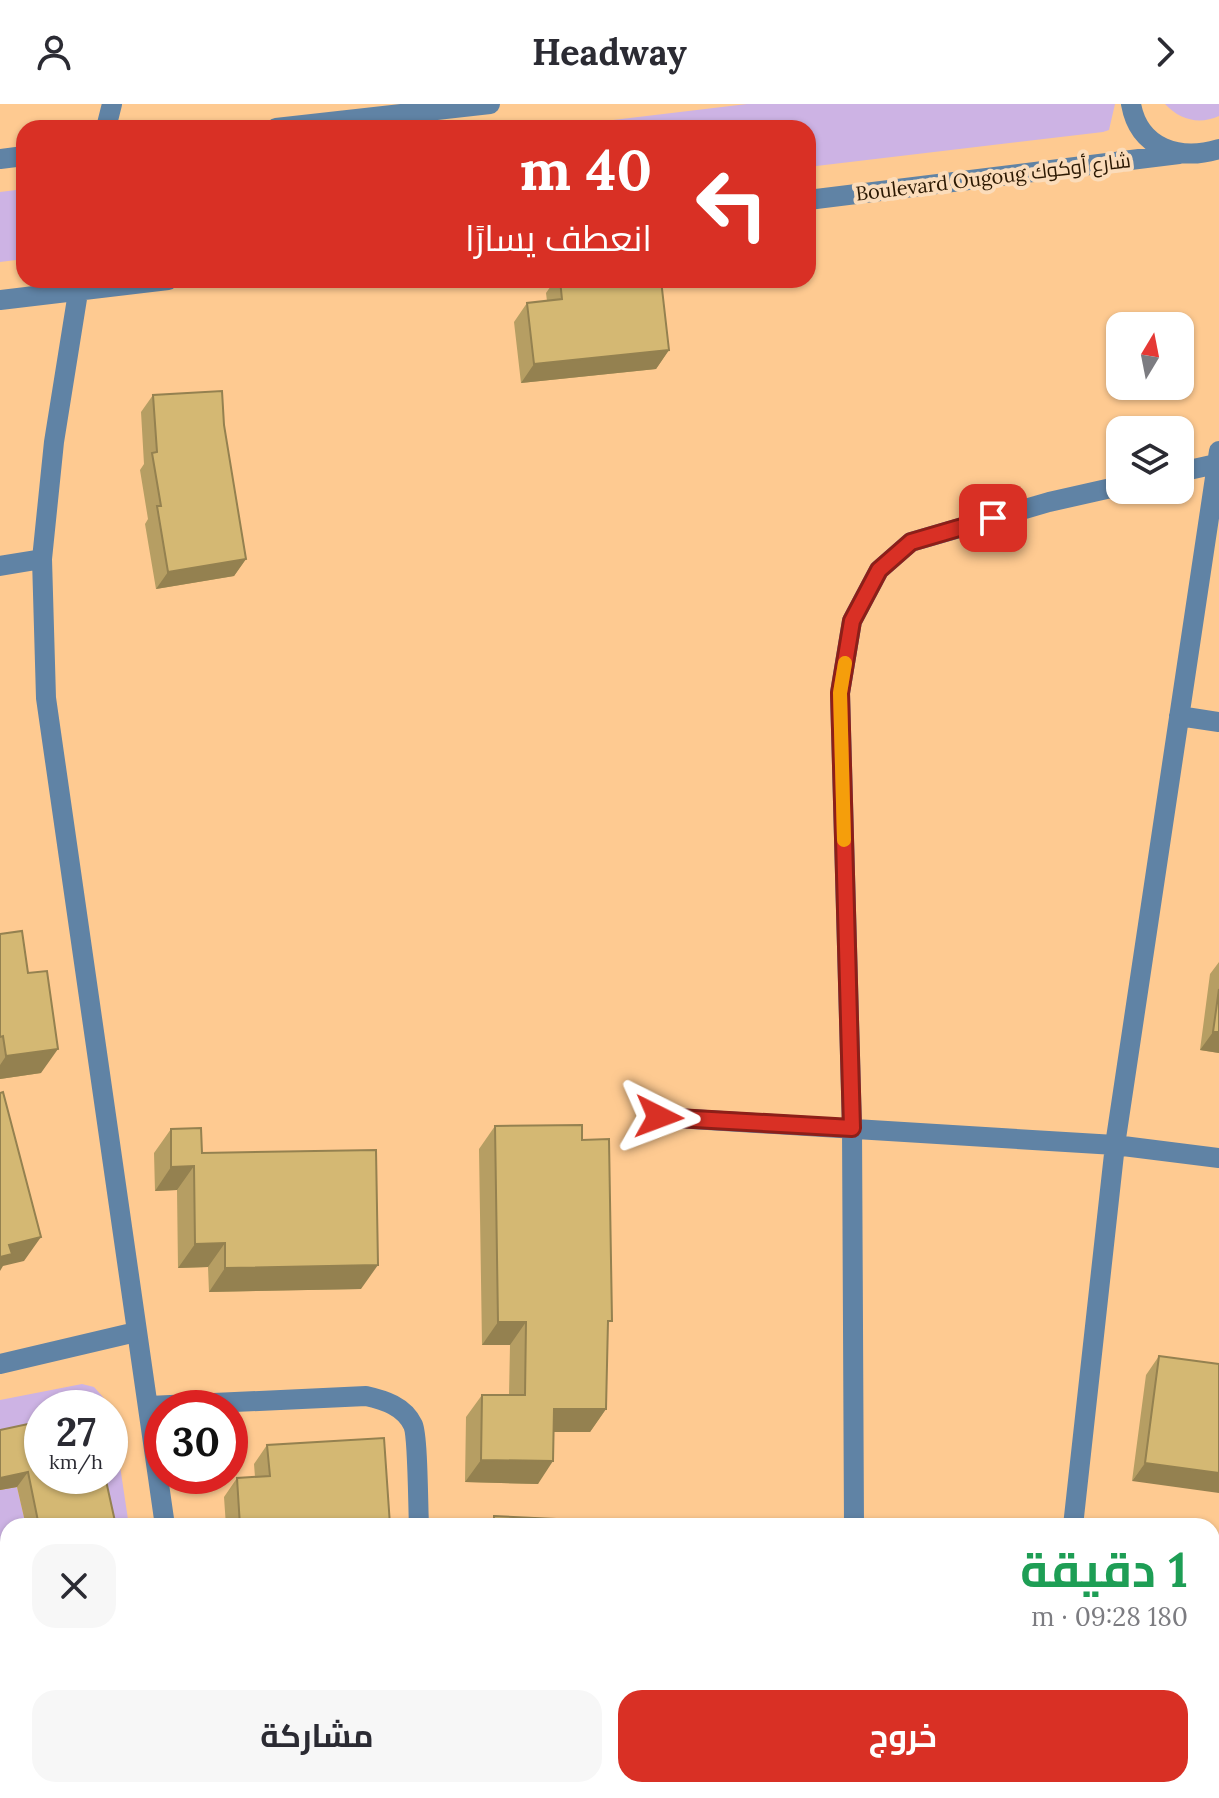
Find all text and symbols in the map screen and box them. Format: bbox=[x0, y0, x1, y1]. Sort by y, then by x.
text: Headway bbox=[532, 29, 687, 75]
icon: person bbox=[32, 30, 76, 74]
icon: forward bbox=[1143, 30, 1187, 74]
text: 40 m bbox=[519, 134, 652, 205]
street label: Boulevard Ougoug شارع أوكوك bbox=[854, 147, 1132, 208]
icon: left bbox=[680, 152, 784, 256]
text: انعطف يسارًا bbox=[465, 215, 652, 261]
north arrow bbox=[1106, 312, 1194, 400]
map controls bbox=[1106, 312, 1194, 504]
button: layers bbox=[1106, 416, 1194, 504]
pin bbox=[959, 484, 1027, 552]
icon: arrive bbox=[971, 496, 1015, 540]
position arrow bbox=[617, 1075, 701, 1159]
speed limit sign: 30 bbox=[144, 1390, 248, 1494]
text: 27 bbox=[56, 1406, 96, 1457]
text: km/h bbox=[49, 1449, 103, 1474]
text: 1 دقيقة bbox=[1020, 1539, 1188, 1600]
button: close bbox=[32, 1544, 116, 1628]
text: 180 m · 09:28 bbox=[1031, 1600, 1188, 1633]
button: مشاركة bbox=[32, 1690, 602, 1782]
button: خروج bbox=[618, 1690, 1188, 1782]

